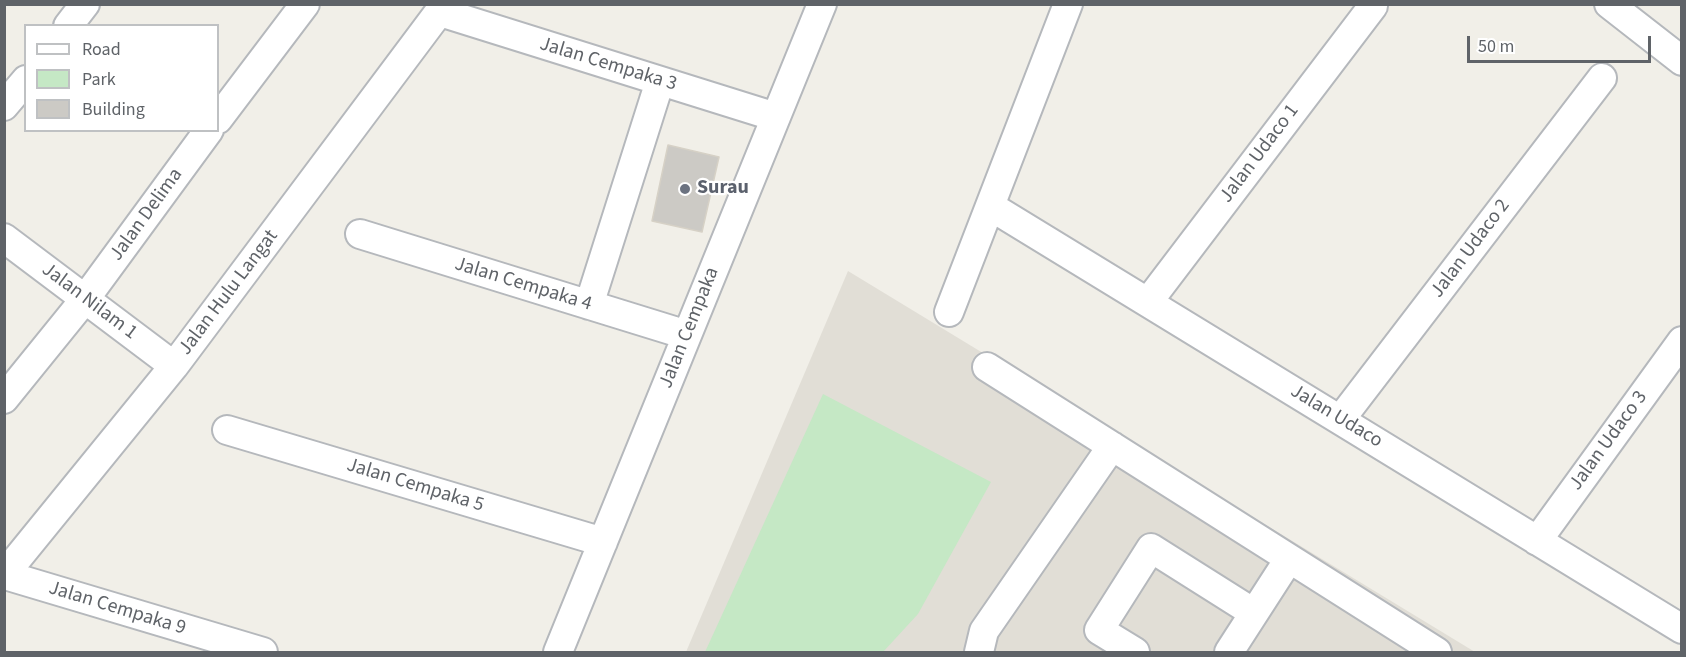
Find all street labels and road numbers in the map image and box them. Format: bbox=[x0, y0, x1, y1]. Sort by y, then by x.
street label: Jalan Cempaka 3 bbox=[536, 33, 680, 97]
street label: Jalan Udaco 1 bbox=[1215, 100, 1305, 208]
street label: Jalan Delima bbox=[105, 164, 189, 266]
street label: Jalan Udaco 2 bbox=[1426, 195, 1516, 303]
street label: Jalan Hulu Langat bbox=[174, 226, 284, 360]
street label: Jalan Cempaka 4 bbox=[451, 253, 595, 317]
street label: Jalan Nilam 1 bbox=[37, 258, 141, 346]
street label: Jalan Cempaka bbox=[655, 264, 725, 392]
street label: Jalan Udaco bbox=[1286, 380, 1386, 454]
street label: Jalan Udaco 3 bbox=[1565, 386, 1653, 496]
street label: Jalan Cempaka 5 bbox=[343, 454, 487, 518]
street label: Jalan Cempaka 9 bbox=[45, 577, 189, 641]

